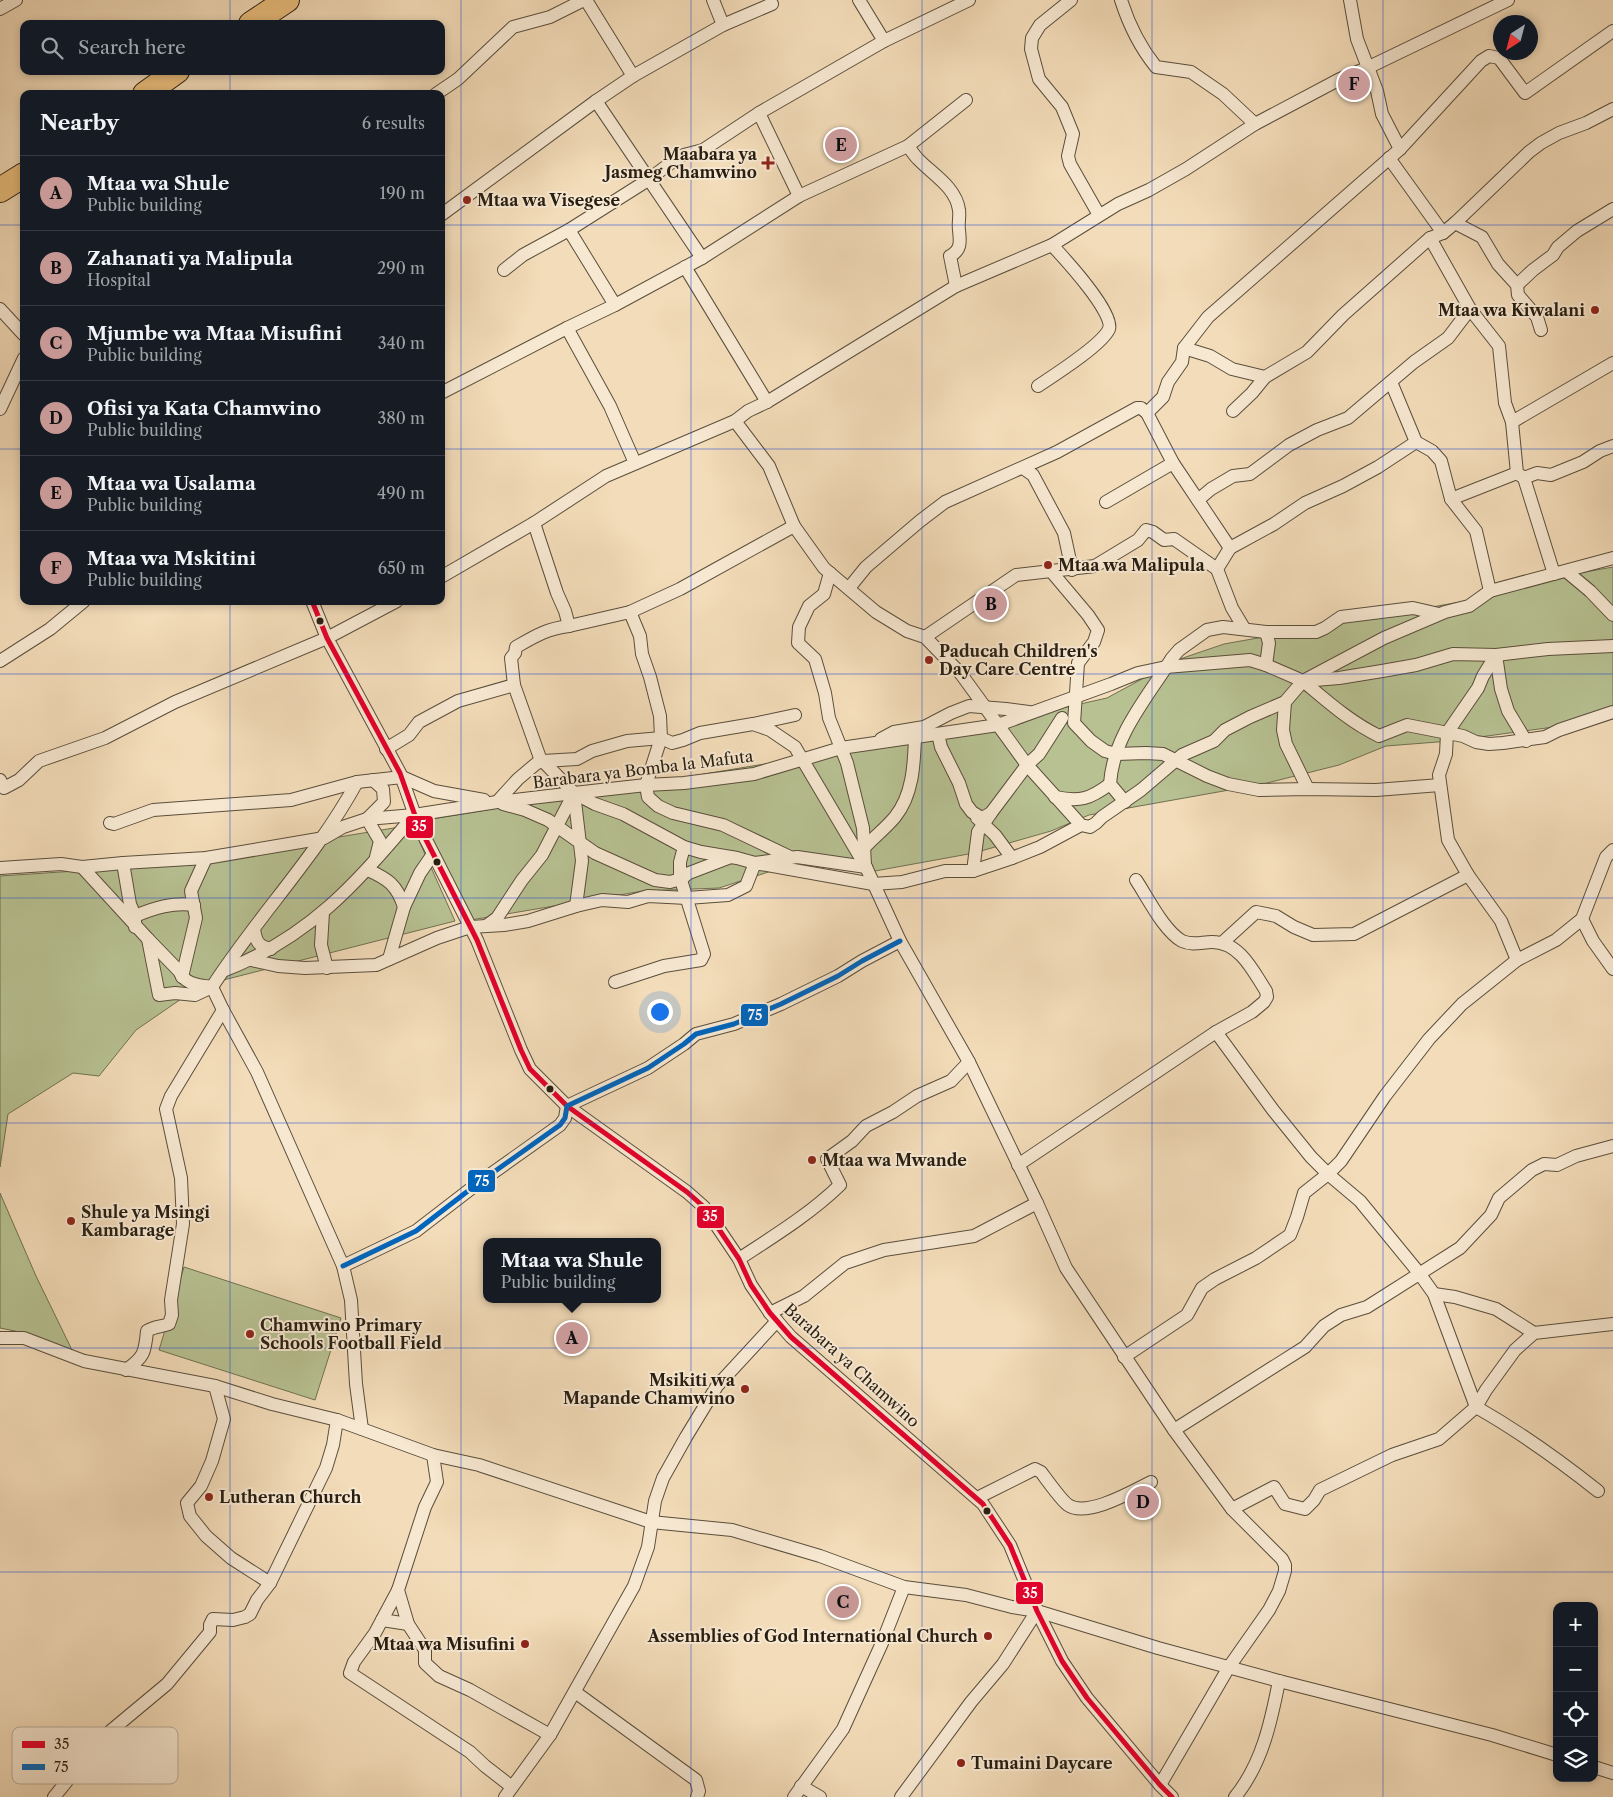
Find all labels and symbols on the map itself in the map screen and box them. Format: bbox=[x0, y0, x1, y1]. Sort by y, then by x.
north arrow bbox=[1493, 15, 1538, 60]
pin: F bbox=[1338, 65, 1370, 103]
pin: E bbox=[825, 126, 857, 164]
place label: Maabara ya Jasmeg Chamwino bbox=[602, 144, 758, 182]
marker: Maabara ya Jasmeg Chamwino bbox=[761, 156, 775, 170]
place label: Mtaa wa Visegese bbox=[477, 190, 620, 210]
marker: Mtaa wa Visegese bbox=[461, 194, 473, 206]
place label: Mtaa wa Kiwalani bbox=[1438, 300, 1585, 320]
marker: Mtaa wa Kiwalani bbox=[1589, 304, 1601, 316]
place label: Mtaa wa Malipula bbox=[1058, 555, 1205, 575]
marker: Mtaa wa Malipula bbox=[1042, 559, 1054, 571]
pin: B bbox=[975, 585, 1007, 623]
unlabelled marker bbox=[315, 616, 325, 626]
place label: Paducah Children's Day Care Centre bbox=[939, 641, 1098, 679]
marker: Paducah Children's Day Care Centre bbox=[923, 654, 935, 666]
street label: Barabara ya Bomba la Mafuta bbox=[532, 745, 755, 792]
line badge: 35 bbox=[405, 815, 434, 839]
text: 35 bbox=[411, 817, 427, 835]
unlabelled marker bbox=[432, 857, 442, 867]
your location bbox=[647, 999, 673, 1025]
line badge: 75 bbox=[740, 1003, 769, 1027]
text: 75 bbox=[748, 1006, 763, 1024]
unlabelled marker bbox=[545, 1084, 555, 1094]
place label: Mtaa wa Mwande bbox=[822, 1150, 967, 1170]
marker: Mtaa wa Mwande bbox=[806, 1154, 818, 1166]
line badge: 75 bbox=[467, 1169, 496, 1193]
text: 75 bbox=[475, 1172, 490, 1190]
place label: Shule ya Msingi Kambarage bbox=[81, 1202, 210, 1240]
line badge: 35 bbox=[696, 1205, 725, 1229]
text: 35 bbox=[702, 1207, 718, 1225]
marker: Shule ya Msingi Kambarage bbox=[65, 1215, 77, 1227]
street label: Barabara ya Chamwino bbox=[780, 1299, 924, 1431]
place label: Chamwino Primary Schools Football Field bbox=[260, 1315, 442, 1353]
pin: A bbox=[556, 1319, 588, 1357]
marker: Chamwino Primary Schools Football Field bbox=[244, 1328, 256, 1340]
place label: Msikiti wa Mapande Chamwino bbox=[563, 1370, 736, 1408]
marker: Msikiti wa Mapande Chamwino bbox=[739, 1383, 751, 1395]
pin: D bbox=[1127, 1483, 1159, 1521]
place label: Lutheran Church bbox=[219, 1487, 361, 1507]
marker: Lutheran Church bbox=[203, 1491, 215, 1503]
unlabelled marker bbox=[982, 1506, 992, 1516]
line badge: 35 bbox=[1015, 1581, 1044, 1605]
pin: C bbox=[827, 1583, 859, 1621]
text: 35 bbox=[1022, 1584, 1038, 1602]
place label: Assemblies of God International Church bbox=[647, 1626, 978, 1646]
marker: Assemblies of God International Church bbox=[982, 1630, 994, 1642]
place label: Mtaa wa Misufini bbox=[373, 1634, 515, 1654]
marker: Mtaa wa Misufini bbox=[519, 1638, 531, 1650]
legend bbox=[12, 1727, 178, 1784]
text: 35 bbox=[54, 1735, 69, 1753]
place label: Tumaini Daycare bbox=[971, 1753, 1113, 1773]
marker: Tumaini Daycare bbox=[955, 1757, 967, 1769]
text: 75 bbox=[54, 1758, 69, 1776]

